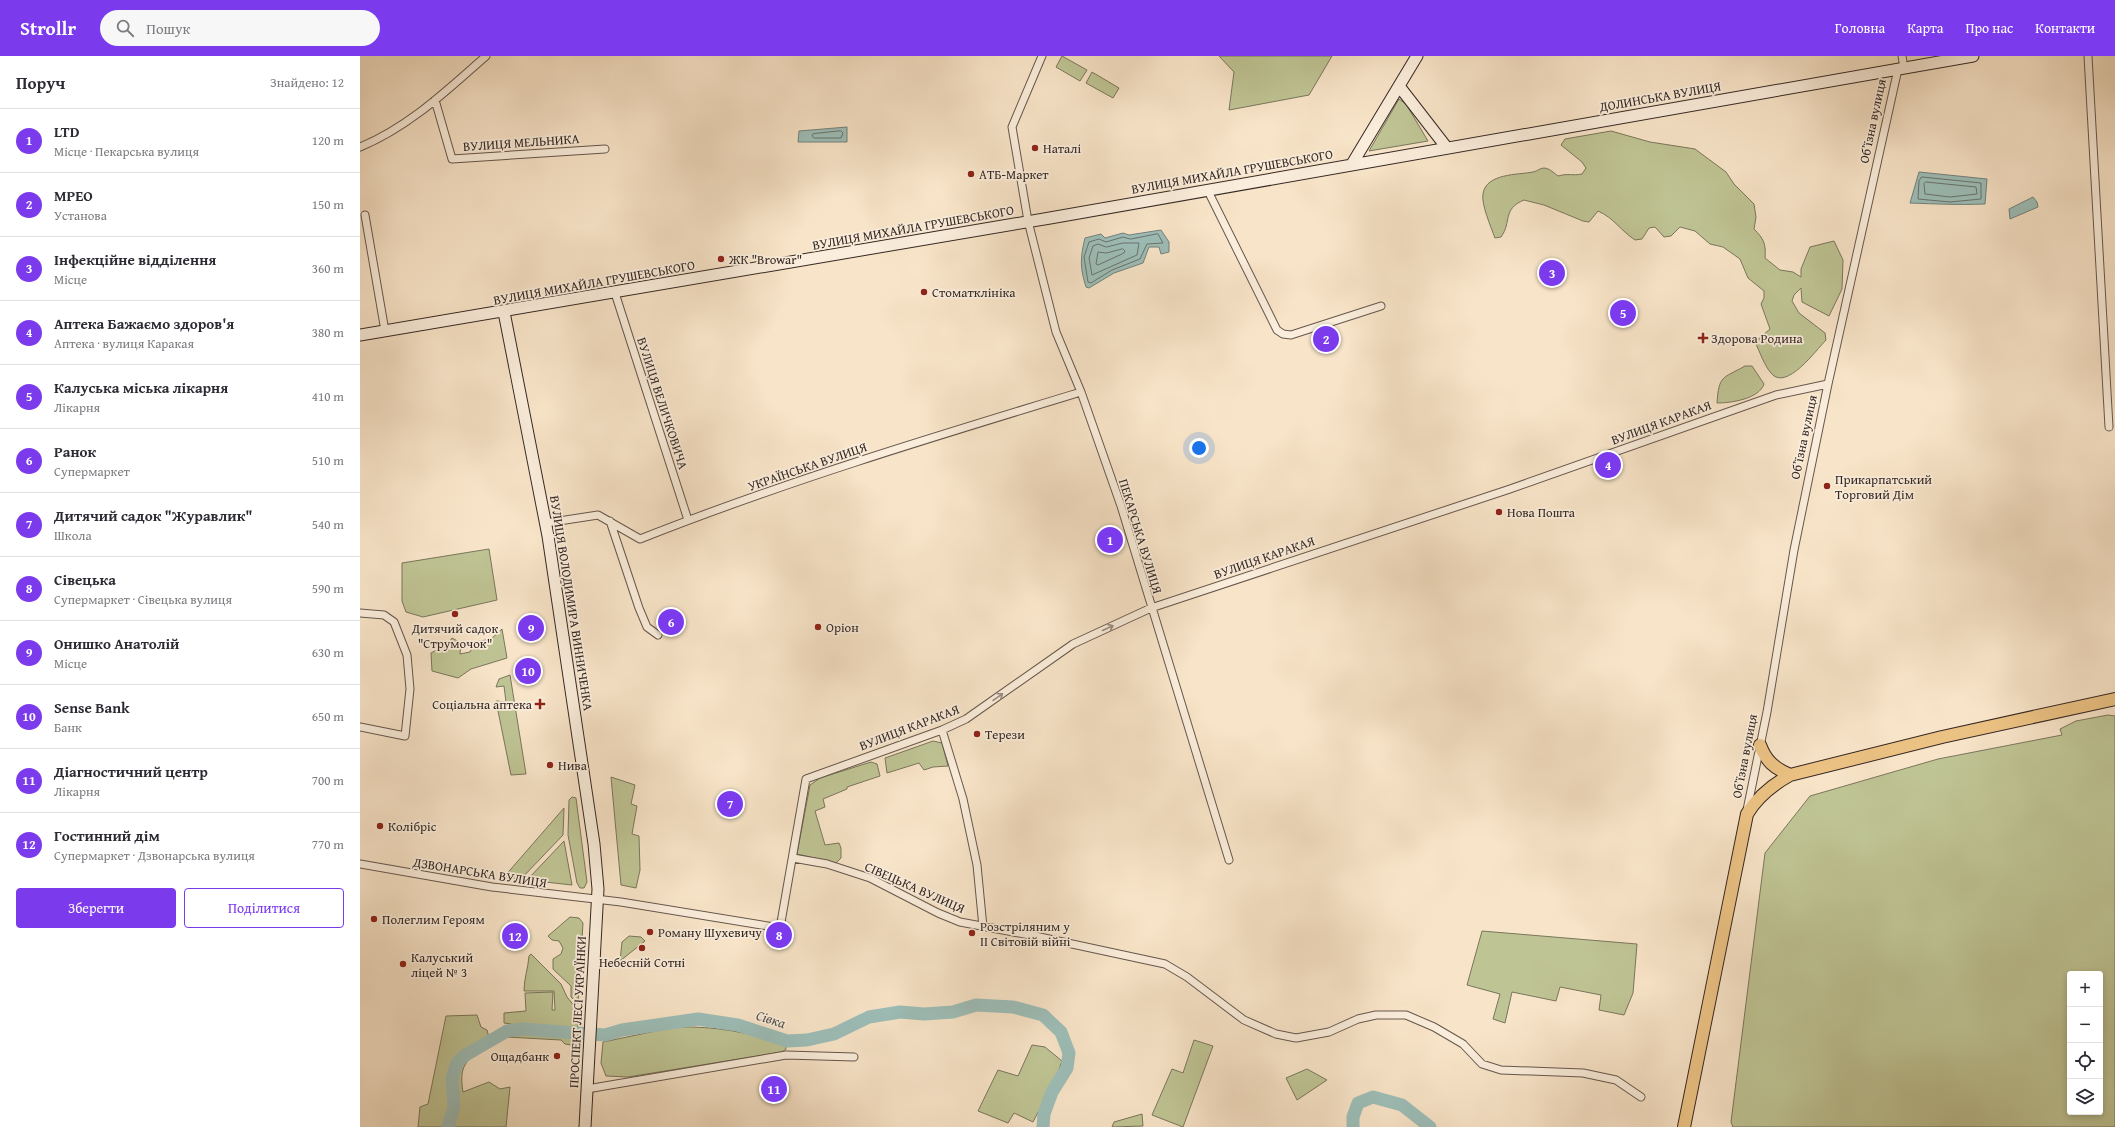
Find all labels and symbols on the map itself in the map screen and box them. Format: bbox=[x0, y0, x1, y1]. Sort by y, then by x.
street label: ДОЛИНСЬКА ВУЛИЦЯ bbox=[1597, 76, 1723, 117]
street label: Обʼїзна вулиця bbox=[1854, 77, 1891, 165]
street label: ВУЛИЦЯ МЕЛЬНИКА bbox=[462, 129, 580, 156]
place label: Наталі bbox=[1043, 139, 1081, 158]
marker: Наталі bbox=[1030, 143, 1040, 153]
street label: ВУЛИЦЯ МИХАЙЛА ГРУШЕВСЬКОГО bbox=[1130, 144, 1334, 199]
place label: АТБ-Маркет bbox=[979, 165, 1049, 184]
marker: АТБ-Маркет bbox=[966, 169, 976, 179]
street label: ВУЛИЦЯ МИХАЙЛА ГРУШЕВСЬКОГО bbox=[811, 200, 1015, 255]
place label: ЖК "Browar" bbox=[728, 250, 802, 269]
marker: ЖК "Browar" bbox=[716, 254, 726, 264]
street label: ВУЛИЦЯ МИХАЙЛА ГРУШЕВСЬКОГО bbox=[492, 255, 696, 310]
pin: 3 bbox=[1539, 258, 1565, 288]
place label: Стоматклініка bbox=[932, 283, 1016, 302]
marker: Стоматклініка bbox=[919, 287, 929, 297]
pin: 5 bbox=[1610, 298, 1636, 328]
pin: 2 bbox=[1313, 324, 1339, 354]
place label: Здорова Родина bbox=[1711, 329, 1803, 348]
marker: Здорова Родина bbox=[1698, 333, 1708, 343]
street label: ВУЛИЦЯ ВЕЛИЧКОВИЧА bbox=[632, 335, 693, 472]
street label: Обʼїзна вулиця bbox=[1785, 393, 1822, 481]
street label: ВУЛИЦЯ КАРАКАЯ bbox=[1608, 395, 1714, 449]
street label: УКРАЇНСЬКА ВУЛИЦЯ bbox=[745, 437, 870, 496]
your location bbox=[1189, 438, 1209, 458]
pin: 4 bbox=[1595, 450, 1621, 480]
place label: Прикарпатський Торговий Дім bbox=[1835, 470, 1932, 504]
street label: ПЕКАРСЬКА ВУЛИЦЯ bbox=[1114, 476, 1167, 596]
marker: Прикарпатський Торговий Дім bbox=[1822, 481, 1832, 491]
street label: ВУЛИЦЯ ВОЛОДИМИРА ВИННИЧЕНКА bbox=[545, 494, 598, 712]
place label: Нова Пошта bbox=[1507, 503, 1576, 522]
marker: Нова Пошта bbox=[1494, 507, 1504, 517]
pin: 1 bbox=[1097, 525, 1123, 555]
street label: ВУЛИЦЯ КАРАКАЯ bbox=[1211, 531, 1317, 584]
pin: 6 bbox=[658, 607, 684, 637]
marker: Дитячий садок "Струмочок" bbox=[450, 609, 460, 619]
pin: 9 bbox=[518, 613, 544, 643]
place label: Оріон bbox=[826, 618, 859, 637]
place label: Дитячий садок "Струмочок" bbox=[411, 619, 499, 653]
marker: Оріон bbox=[813, 622, 823, 632]
one-way arrow bbox=[1102, 624, 1114, 631]
pin: 10 bbox=[515, 656, 541, 686]
one-way arrow bbox=[992, 693, 1003, 701]
place label: Соціальна аптека bbox=[432, 695, 533, 714]
marker: Соціальна аптека bbox=[535, 699, 545, 709]
street label: ВУЛИЦЯ КАРАКАЯ bbox=[857, 700, 962, 755]
street label: Обʼїзна вулиця bbox=[1727, 712, 1762, 800]
place label: Терези bbox=[985, 725, 1025, 744]
marker: Терези bbox=[972, 729, 982, 739]
place label: Нива bbox=[558, 756, 588, 775]
marker: Нива bbox=[545, 760, 555, 770]
pin: 7 bbox=[717, 789, 743, 819]
place label: Колібріс bbox=[388, 817, 437, 836]
marker: Колібріс bbox=[375, 821, 385, 831]
street label: ДЗВОНАРСЬКА ВУЛИЦЯ bbox=[411, 852, 549, 893]
street label: СІВЕЦЬКА ВУЛИЦЯ bbox=[862, 857, 968, 918]
place label: Полеглим Героям bbox=[382, 910, 485, 929]
marker: Полеглим Героям bbox=[369, 914, 379, 924]
place label: Розстріляним у II Світовій війні bbox=[980, 917, 1071, 951]
pin: 8 bbox=[766, 920, 792, 950]
pin: 12 bbox=[502, 921, 528, 951]
place label: Роману Шухевичу bbox=[658, 923, 762, 942]
marker: Роману Шухевичу bbox=[645, 927, 655, 937]
marker: Розстріляним у II Світовій війні bbox=[967, 928, 977, 938]
street label: ПРОСПЕКТ ЛЕСІ УКРАЇНКИ bbox=[564, 935, 591, 1089]
marker: Небесній Сотні bbox=[637, 943, 647, 953]
place label: Калуський ліцей № 3 bbox=[411, 948, 473, 982]
place label: Небесній Сотні bbox=[599, 953, 685, 972]
marker: Калуський ліцей № 3 bbox=[398, 959, 408, 969]
water label: Сівка bbox=[754, 1005, 789, 1033]
place label: Ощадбанк bbox=[491, 1047, 549, 1066]
marker: Ощадбанк bbox=[552, 1051, 562, 1061]
pin: 11 bbox=[761, 1074, 787, 1104]

